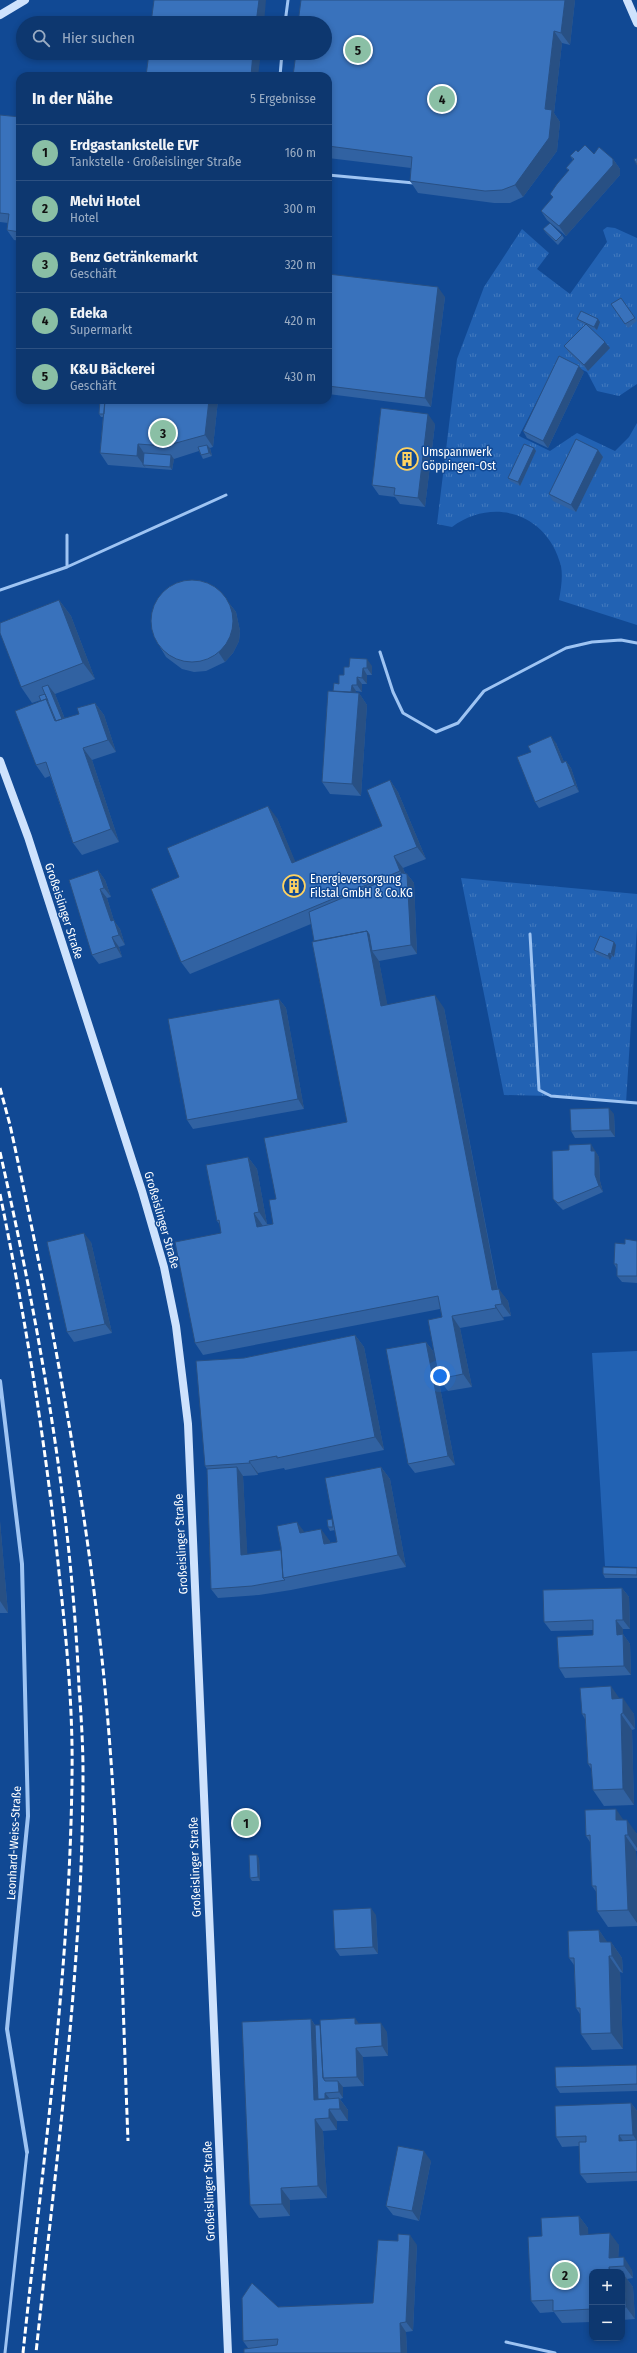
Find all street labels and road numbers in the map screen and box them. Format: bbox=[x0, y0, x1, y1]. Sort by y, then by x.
street label: Großeislinger Straße bbox=[42, 861, 86, 961]
street label: Großeislinger Straße bbox=[141, 1170, 183, 1270]
street label: Großeislinger Straße bbox=[171, 1493, 191, 1594]
street label: Leonhard-Weiss-Straße bbox=[4, 1786, 24, 1900]
street label: Großeislinger Straße bbox=[186, 1817, 204, 1917]
street label: Großeislinger Straße bbox=[200, 2141, 218, 2241]

